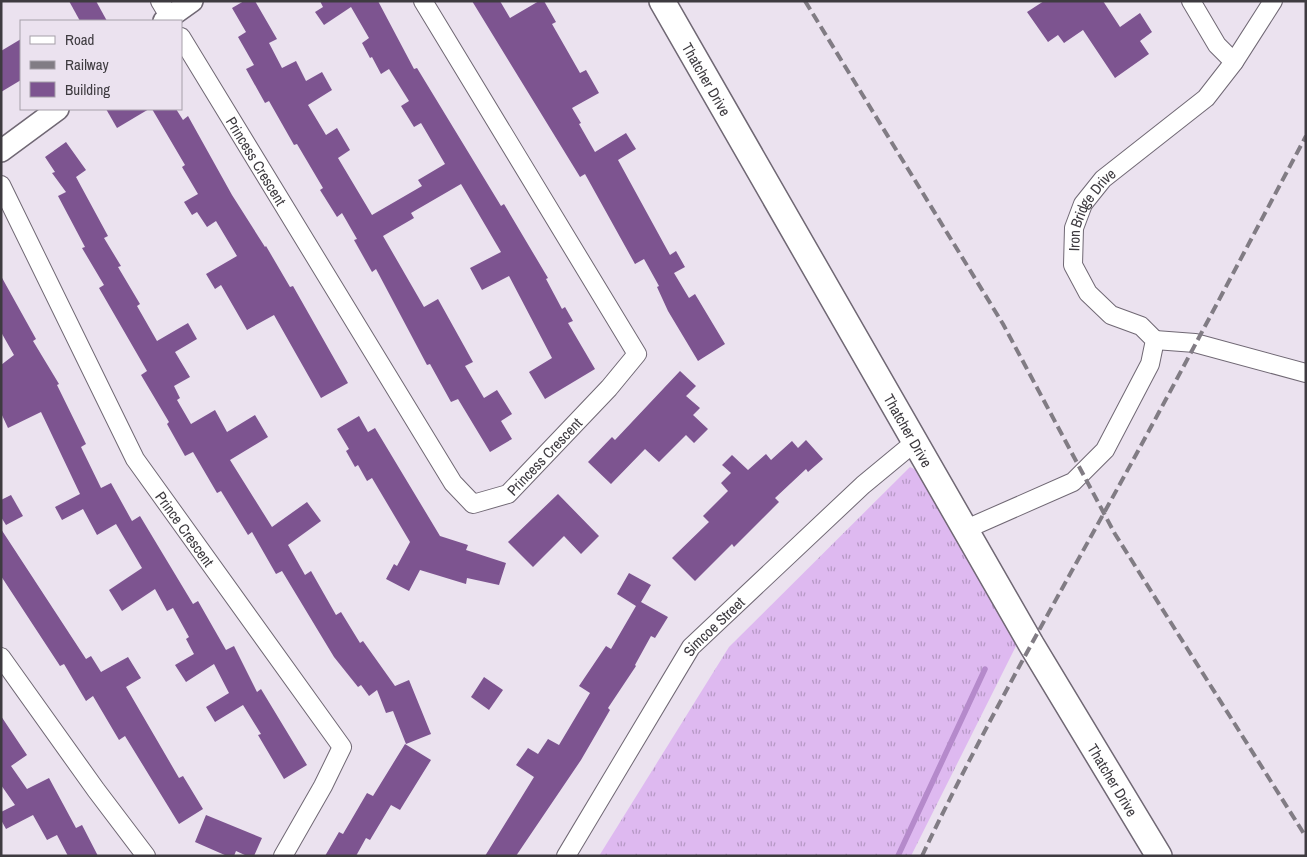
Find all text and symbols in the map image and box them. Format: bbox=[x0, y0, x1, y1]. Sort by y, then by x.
legend bbox=[20, 20, 182, 110]
text: Road bbox=[65, 29, 94, 50]
street label: Thatcher Drive bbox=[677, 39, 736, 120]
text: Railway bbox=[65, 54, 110, 75]
text: Building bbox=[65, 79, 110, 100]
street label: Princess Crescent bbox=[221, 112, 292, 210]
street label: Iron Bridge Drive bbox=[1063, 163, 1120, 251]
street label: Thatcher Drive bbox=[879, 390, 938, 471]
street label: Princess Crescent bbox=[502, 412, 587, 500]
street label: Prince Crescent bbox=[151, 487, 220, 571]
street label: Simcoe Street bbox=[678, 591, 749, 660]
street label: Thatcher Drive bbox=[1083, 740, 1143, 820]

